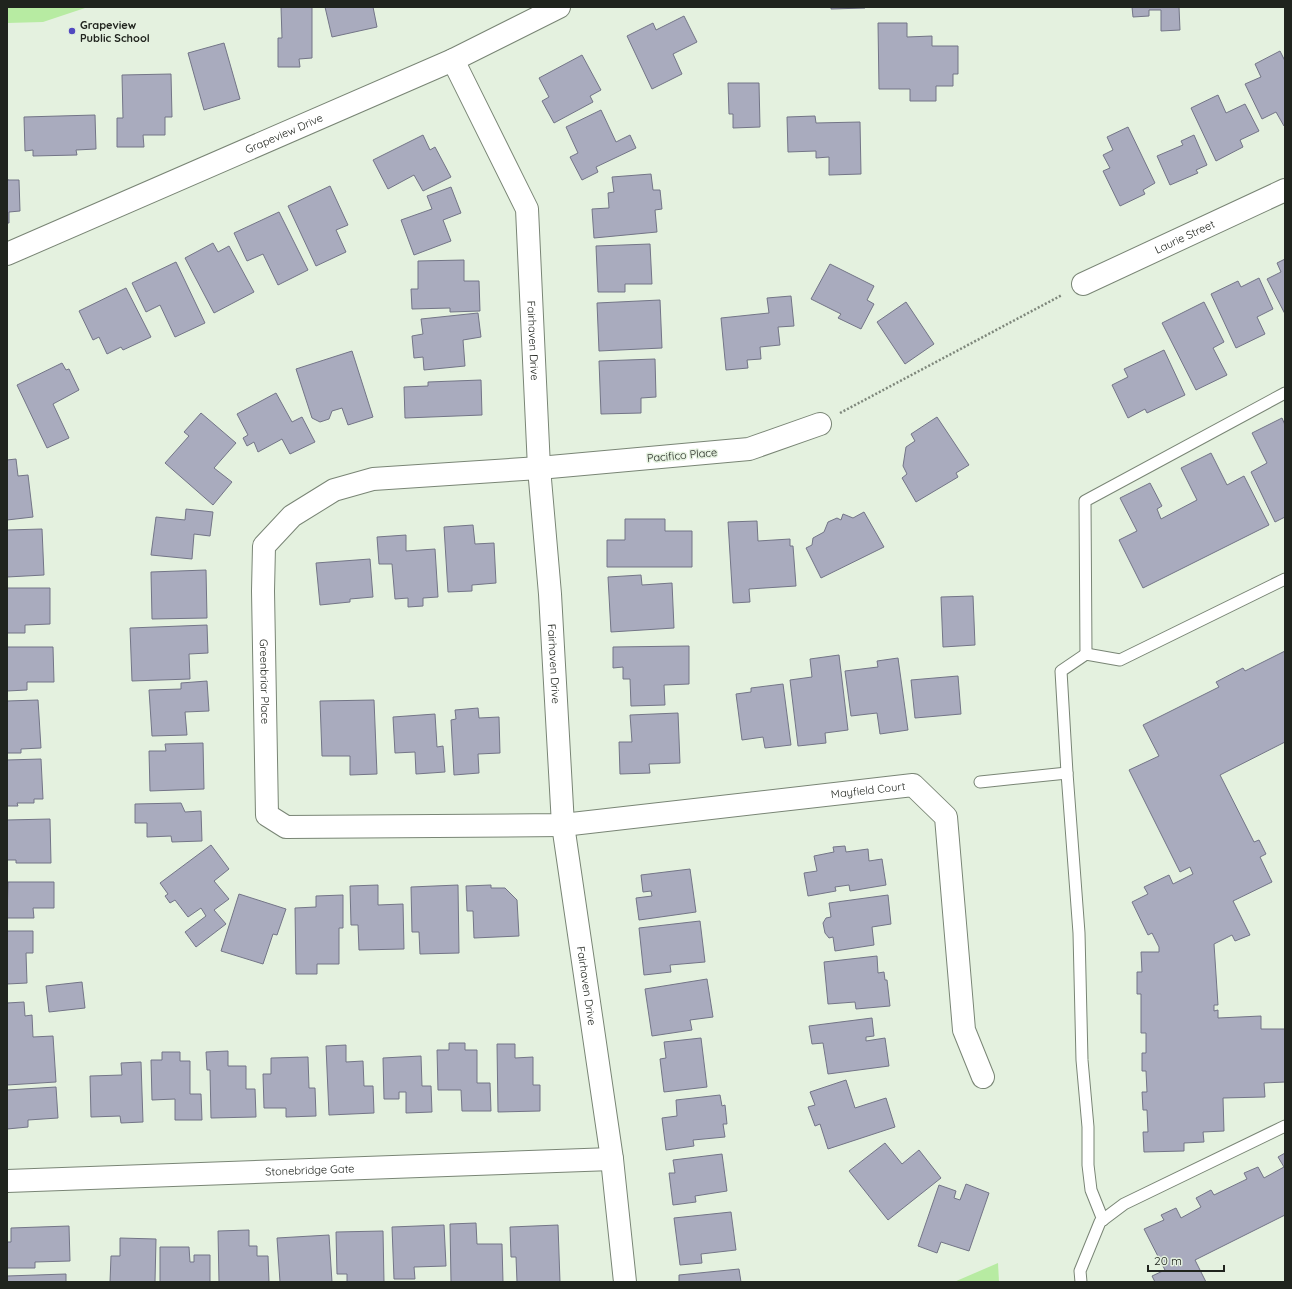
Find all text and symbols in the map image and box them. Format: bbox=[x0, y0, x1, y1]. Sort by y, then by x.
place label: Grapeview Public School bbox=[80, 18, 150, 45]
marker: Grapeview Public School bbox=[67, 26, 77, 36]
street label: Grapeview Drive bbox=[243, 110, 325, 157]
street label: Laurie Street bbox=[1152, 217, 1217, 257]
street label: Fairhaven Drive bbox=[524, 300, 542, 381]
street label: Pacifico Place bbox=[646, 445, 718, 465]
street label: Fairhaven Drive bbox=[545, 623, 563, 704]
street label: Greenbriar Place bbox=[257, 639, 272, 724]
street label: Mayfield Court bbox=[830, 779, 906, 801]
street label: Fairhaven Drive bbox=[574, 945, 599, 1026]
street label: Stonebridge Gate bbox=[265, 1161, 355, 1179]
scale bar bbox=[1148, 1247, 1224, 1273]
text: 20 m bbox=[1154, 1253, 1182, 1268]

